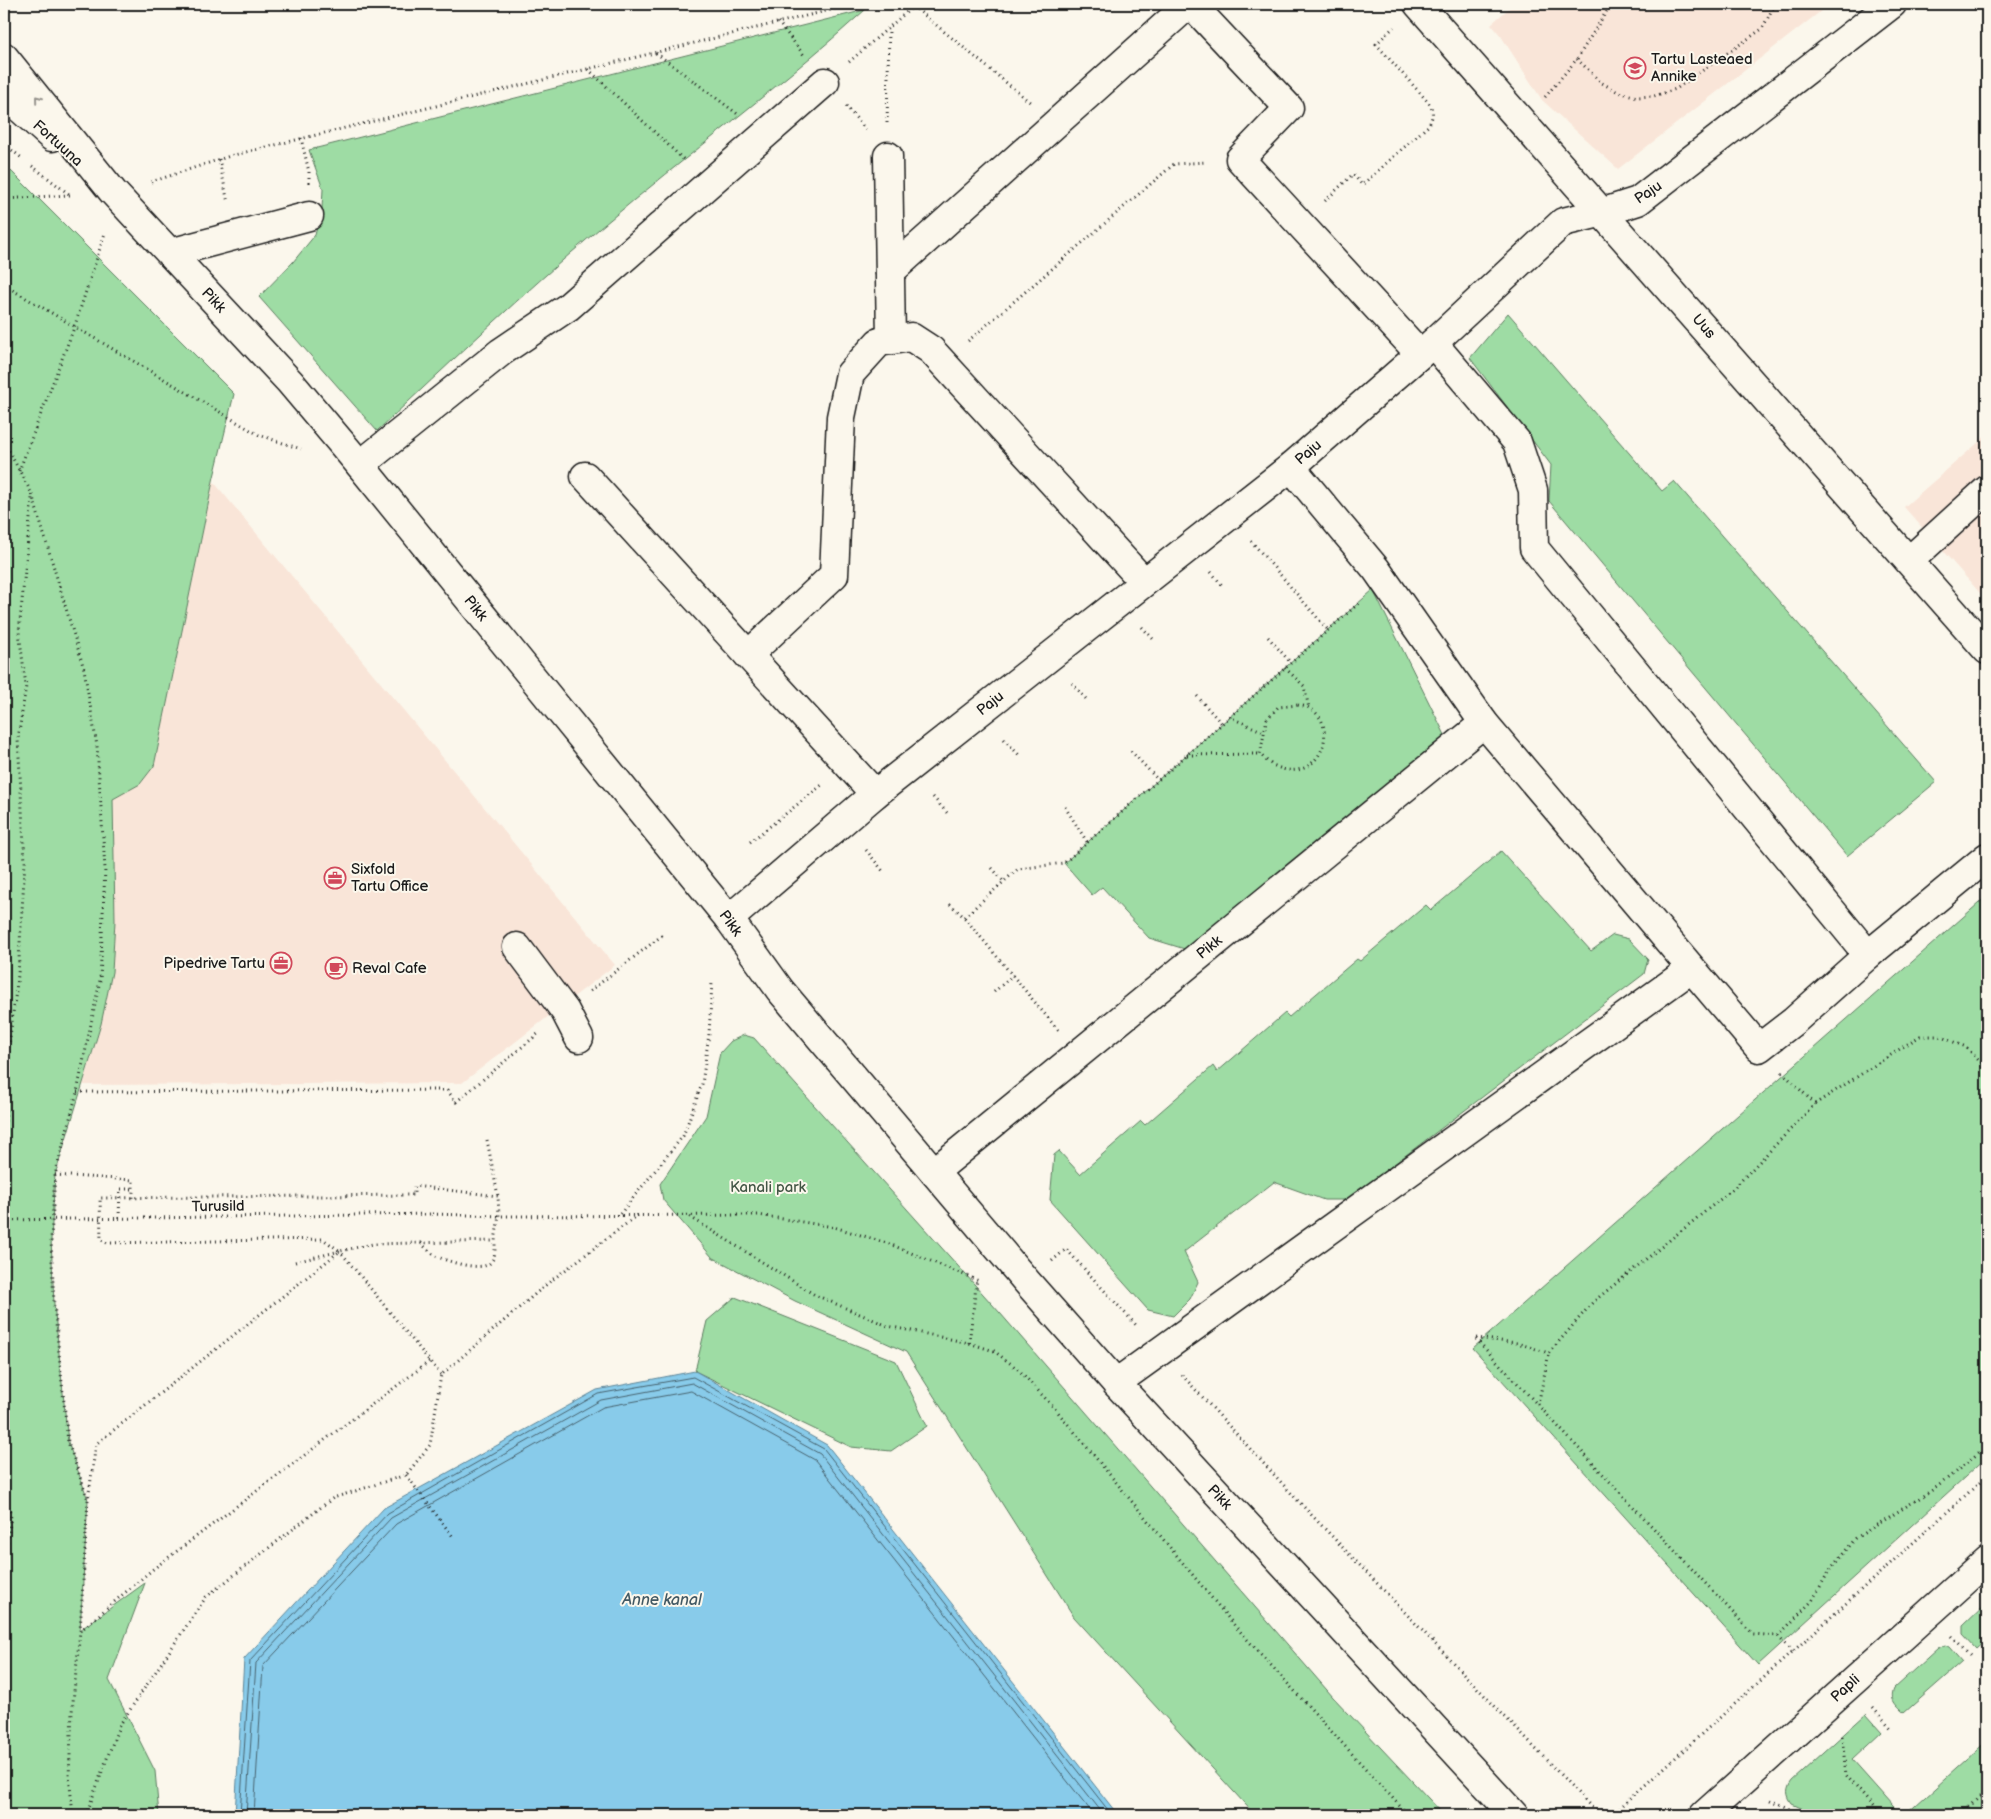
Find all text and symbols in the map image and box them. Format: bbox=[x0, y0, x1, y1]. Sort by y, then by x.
place label: Tartu Lasteaed Annike bbox=[1651, 50, 1753, 86]
school or university icon: Tartu Lasteaed Annike bbox=[1623, 56, 1647, 80]
one-way arrow bbox=[36, 96, 44, 105]
street label: Fortuuna bbox=[29, 116, 87, 171]
street label: Paju bbox=[1631, 176, 1666, 208]
street label: Pikk bbox=[197, 284, 230, 317]
street label: Uus bbox=[1688, 310, 1720, 343]
street label: Paju bbox=[1291, 436, 1326, 469]
street label: Pikk bbox=[460, 592, 492, 626]
street label: Paju bbox=[973, 687, 1008, 720]
place label: Sixfold Tartu Office bbox=[351, 860, 429, 896]
office icon: Sixfold Tartu Office bbox=[323, 866, 347, 890]
street label: Pikk bbox=[715, 907, 747, 941]
street label: Pikk bbox=[1193, 931, 1227, 963]
office icon: Pipedrive Tartu bbox=[269, 951, 293, 975]
place label: Pipedrive Tartu bbox=[164, 954, 265, 973]
cafe icon: Reval Cafe bbox=[324, 956, 348, 980]
place label: Reval Cafe bbox=[352, 959, 427, 978]
park label: Kanali park bbox=[730, 1178, 807, 1197]
street label: Turusild bbox=[191, 1197, 245, 1216]
street label: Pikk bbox=[1203, 1481, 1236, 1514]
water label: Anne kanal bbox=[621, 1591, 703, 1610]
street label: Papli bbox=[1827, 1670, 1864, 1706]

